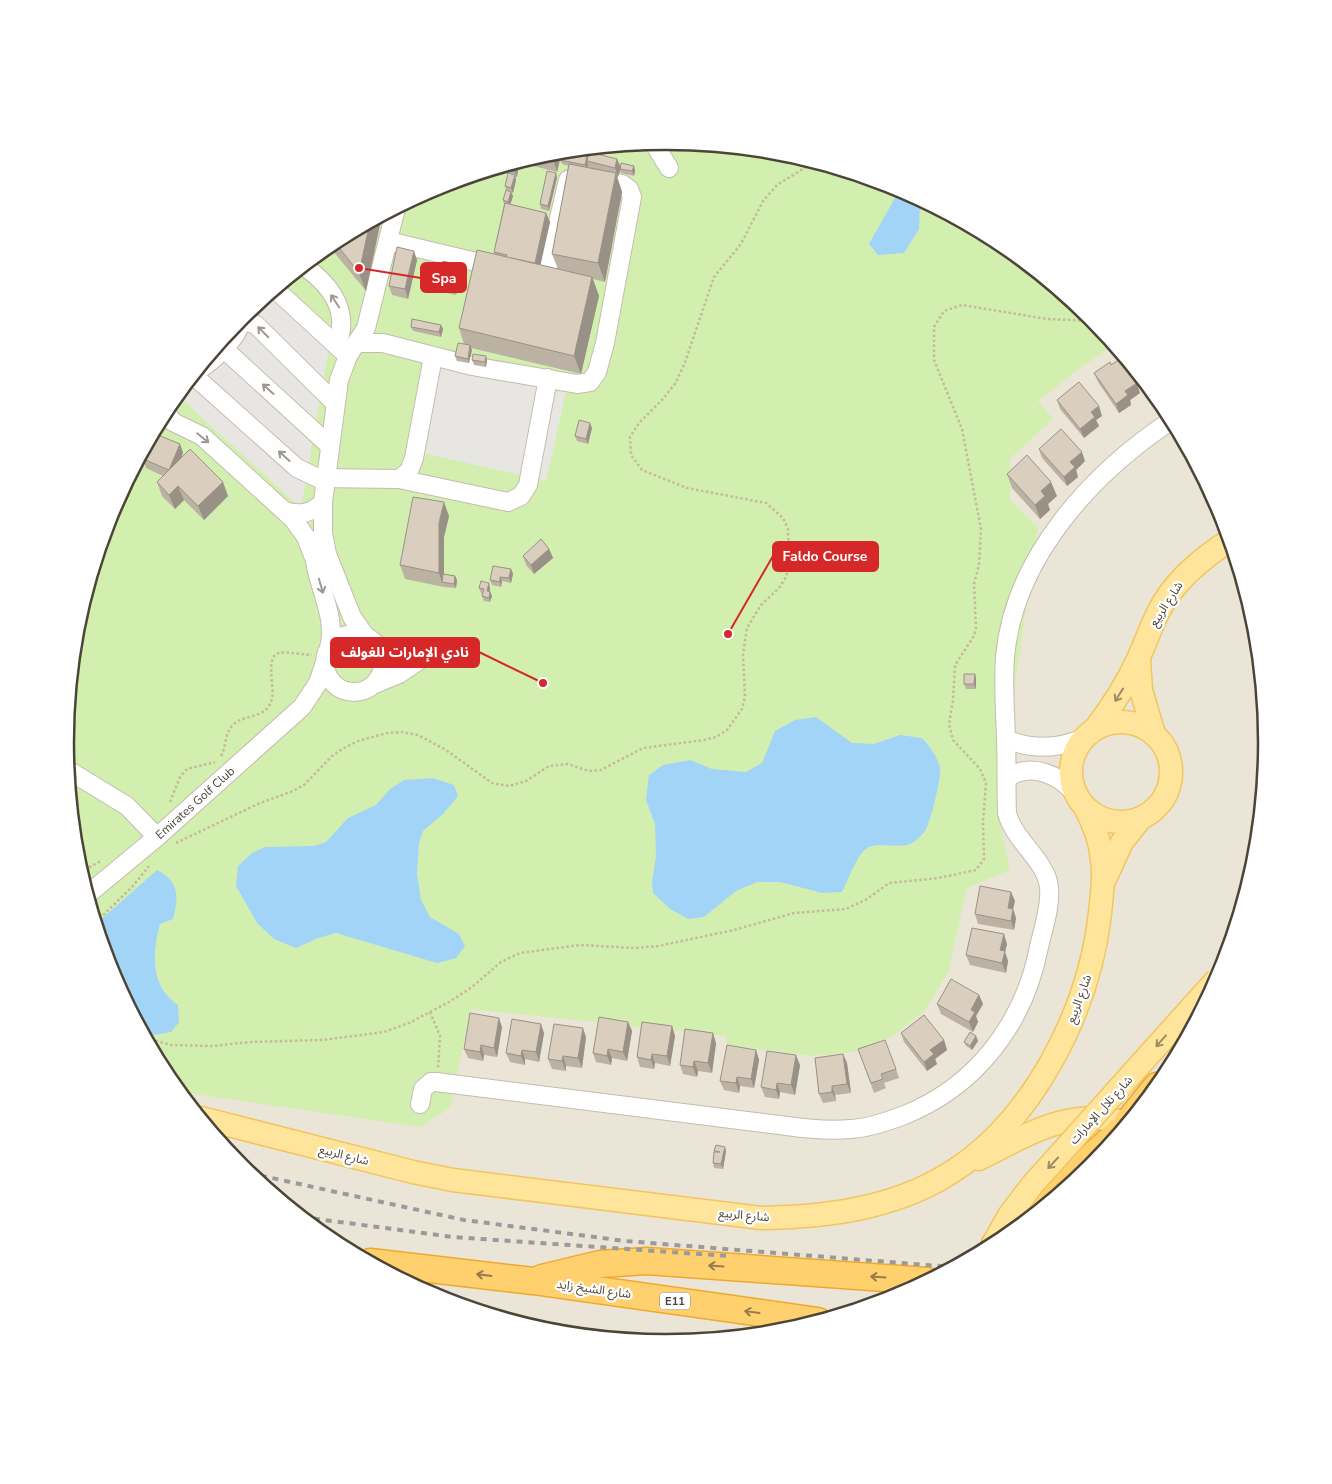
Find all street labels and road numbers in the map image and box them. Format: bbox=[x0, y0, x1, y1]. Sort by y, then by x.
street label: شارع الربيع bbox=[1145, 578, 1187, 630]
street label: Emirates Golf Club bbox=[152, 763, 238, 843]
street label: شارع الربيع bbox=[1063, 972, 1096, 1026]
street label: شارع تلال الإمارات bbox=[1066, 1072, 1137, 1148]
street label: شارع الربيع bbox=[317, 1141, 371, 1170]
street label: شارع الربيع bbox=[718, 1205, 770, 1226]
street label: شارع الشيخ زايد bbox=[556, 1276, 632, 1303]
road number: E11 bbox=[660, 1292, 690, 1310]

